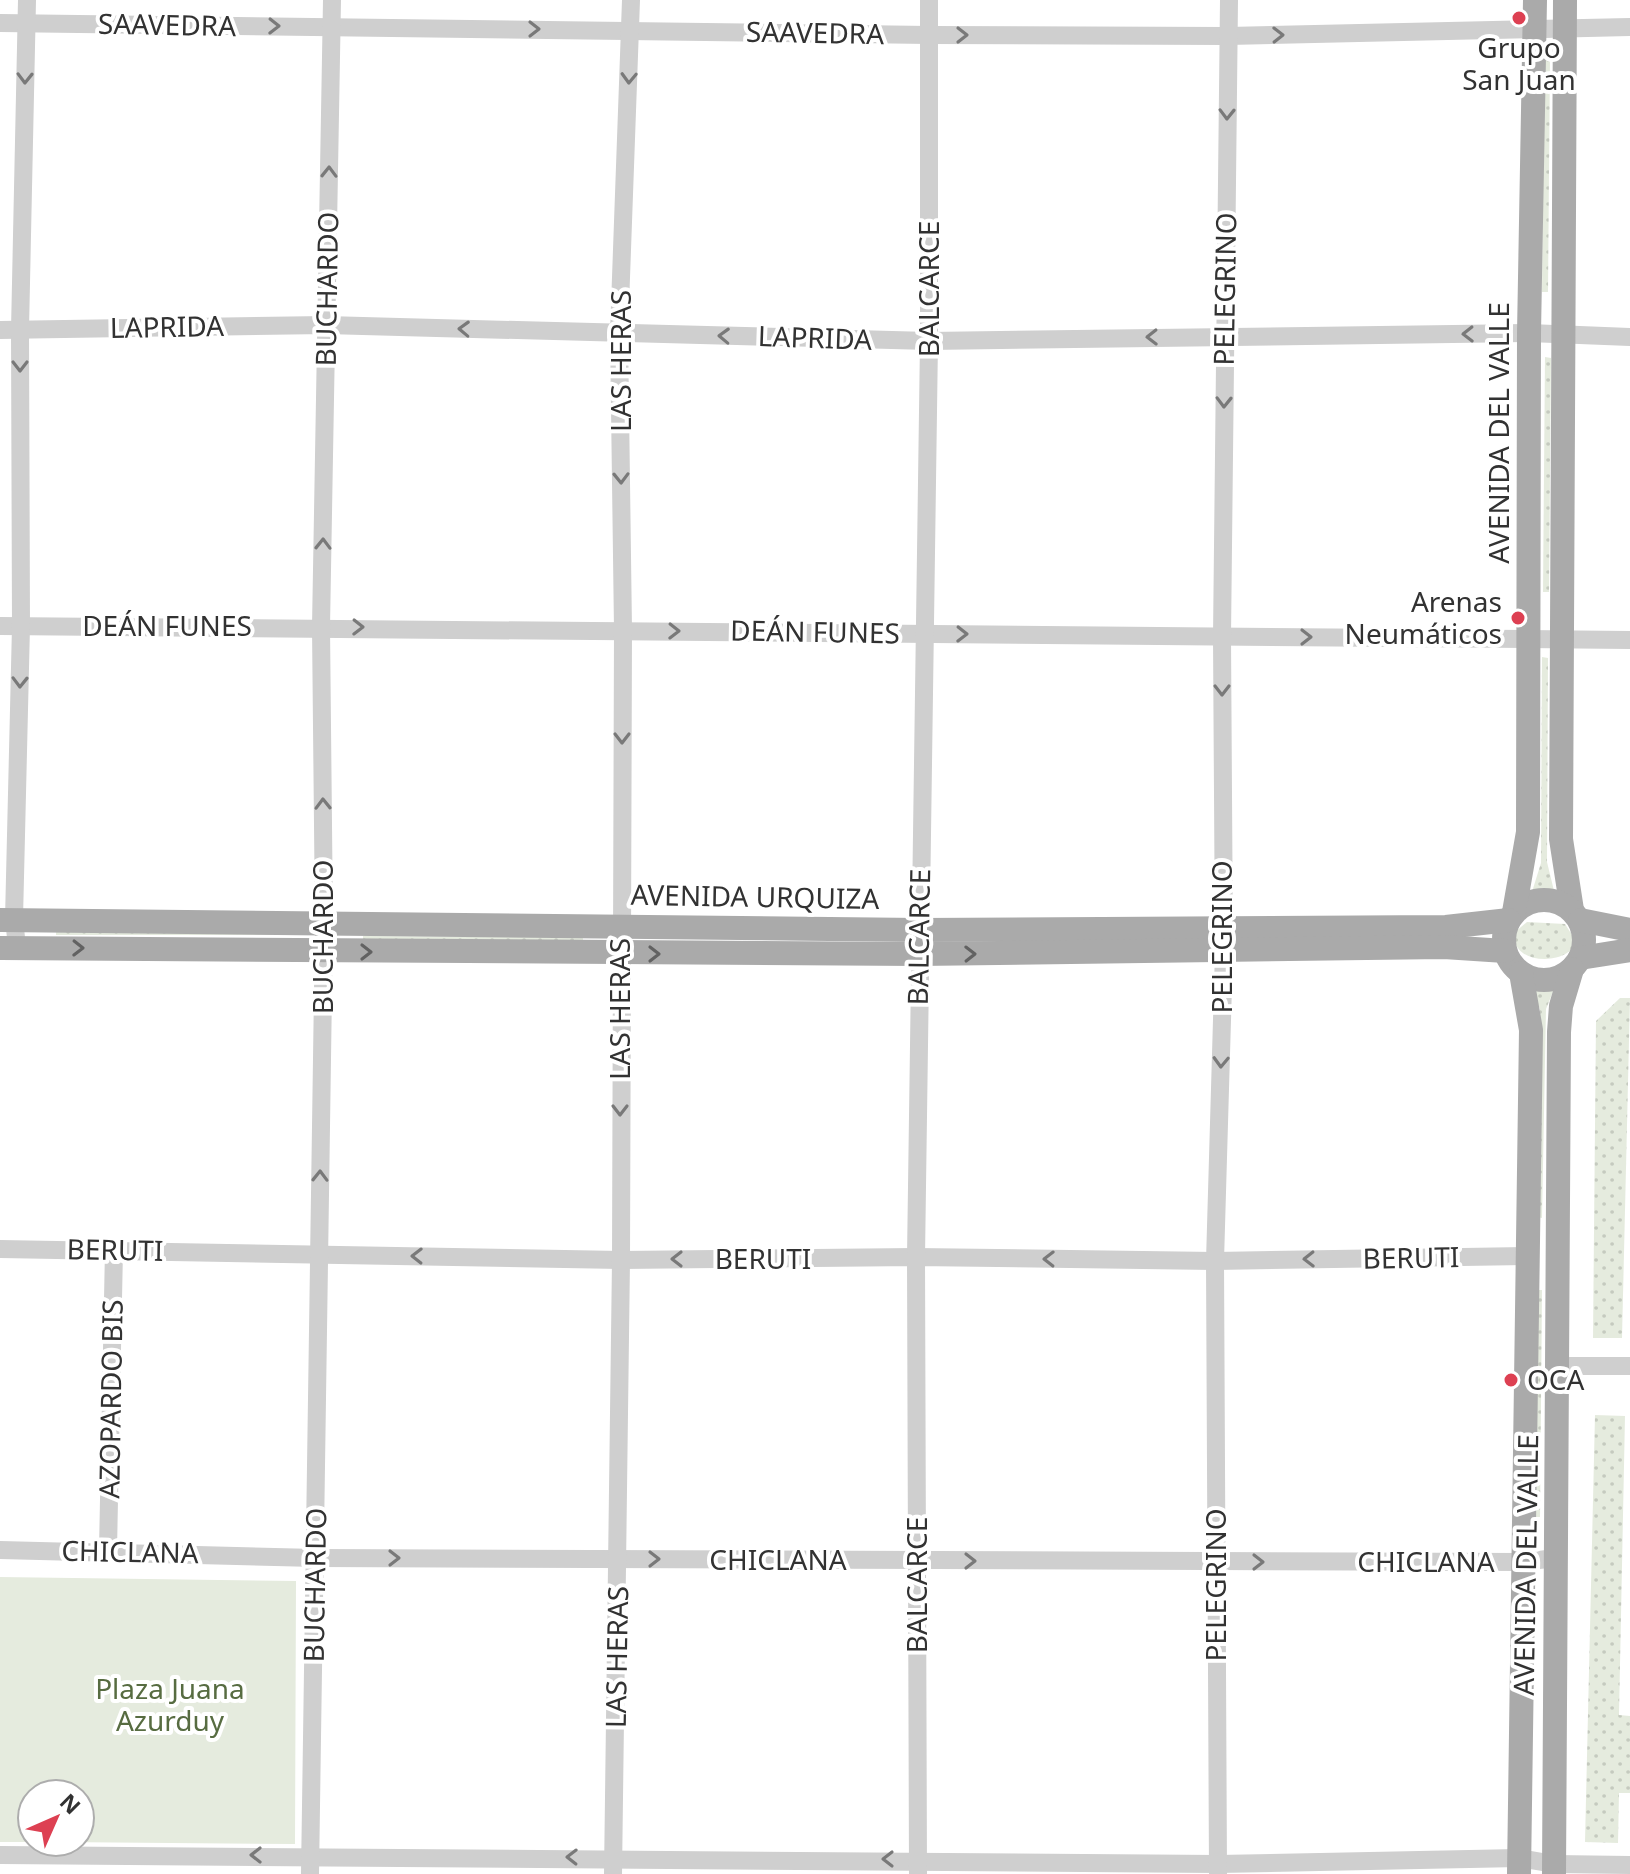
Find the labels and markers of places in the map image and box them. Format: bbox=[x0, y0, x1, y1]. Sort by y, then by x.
marker: Grupo San Juan bbox=[1510, 9, 1528, 27]
place label: Grupo San Juan bbox=[1462, 28, 1576, 98]
place label: Arenas Neumáticos bbox=[1345, 582, 1502, 652]
marker: Arenas Neumáticos bbox=[1509, 609, 1527, 627]
place label: OCA bbox=[1527, 1360, 1585, 1398]
marker: OCA bbox=[1502, 1371, 1520, 1389]

